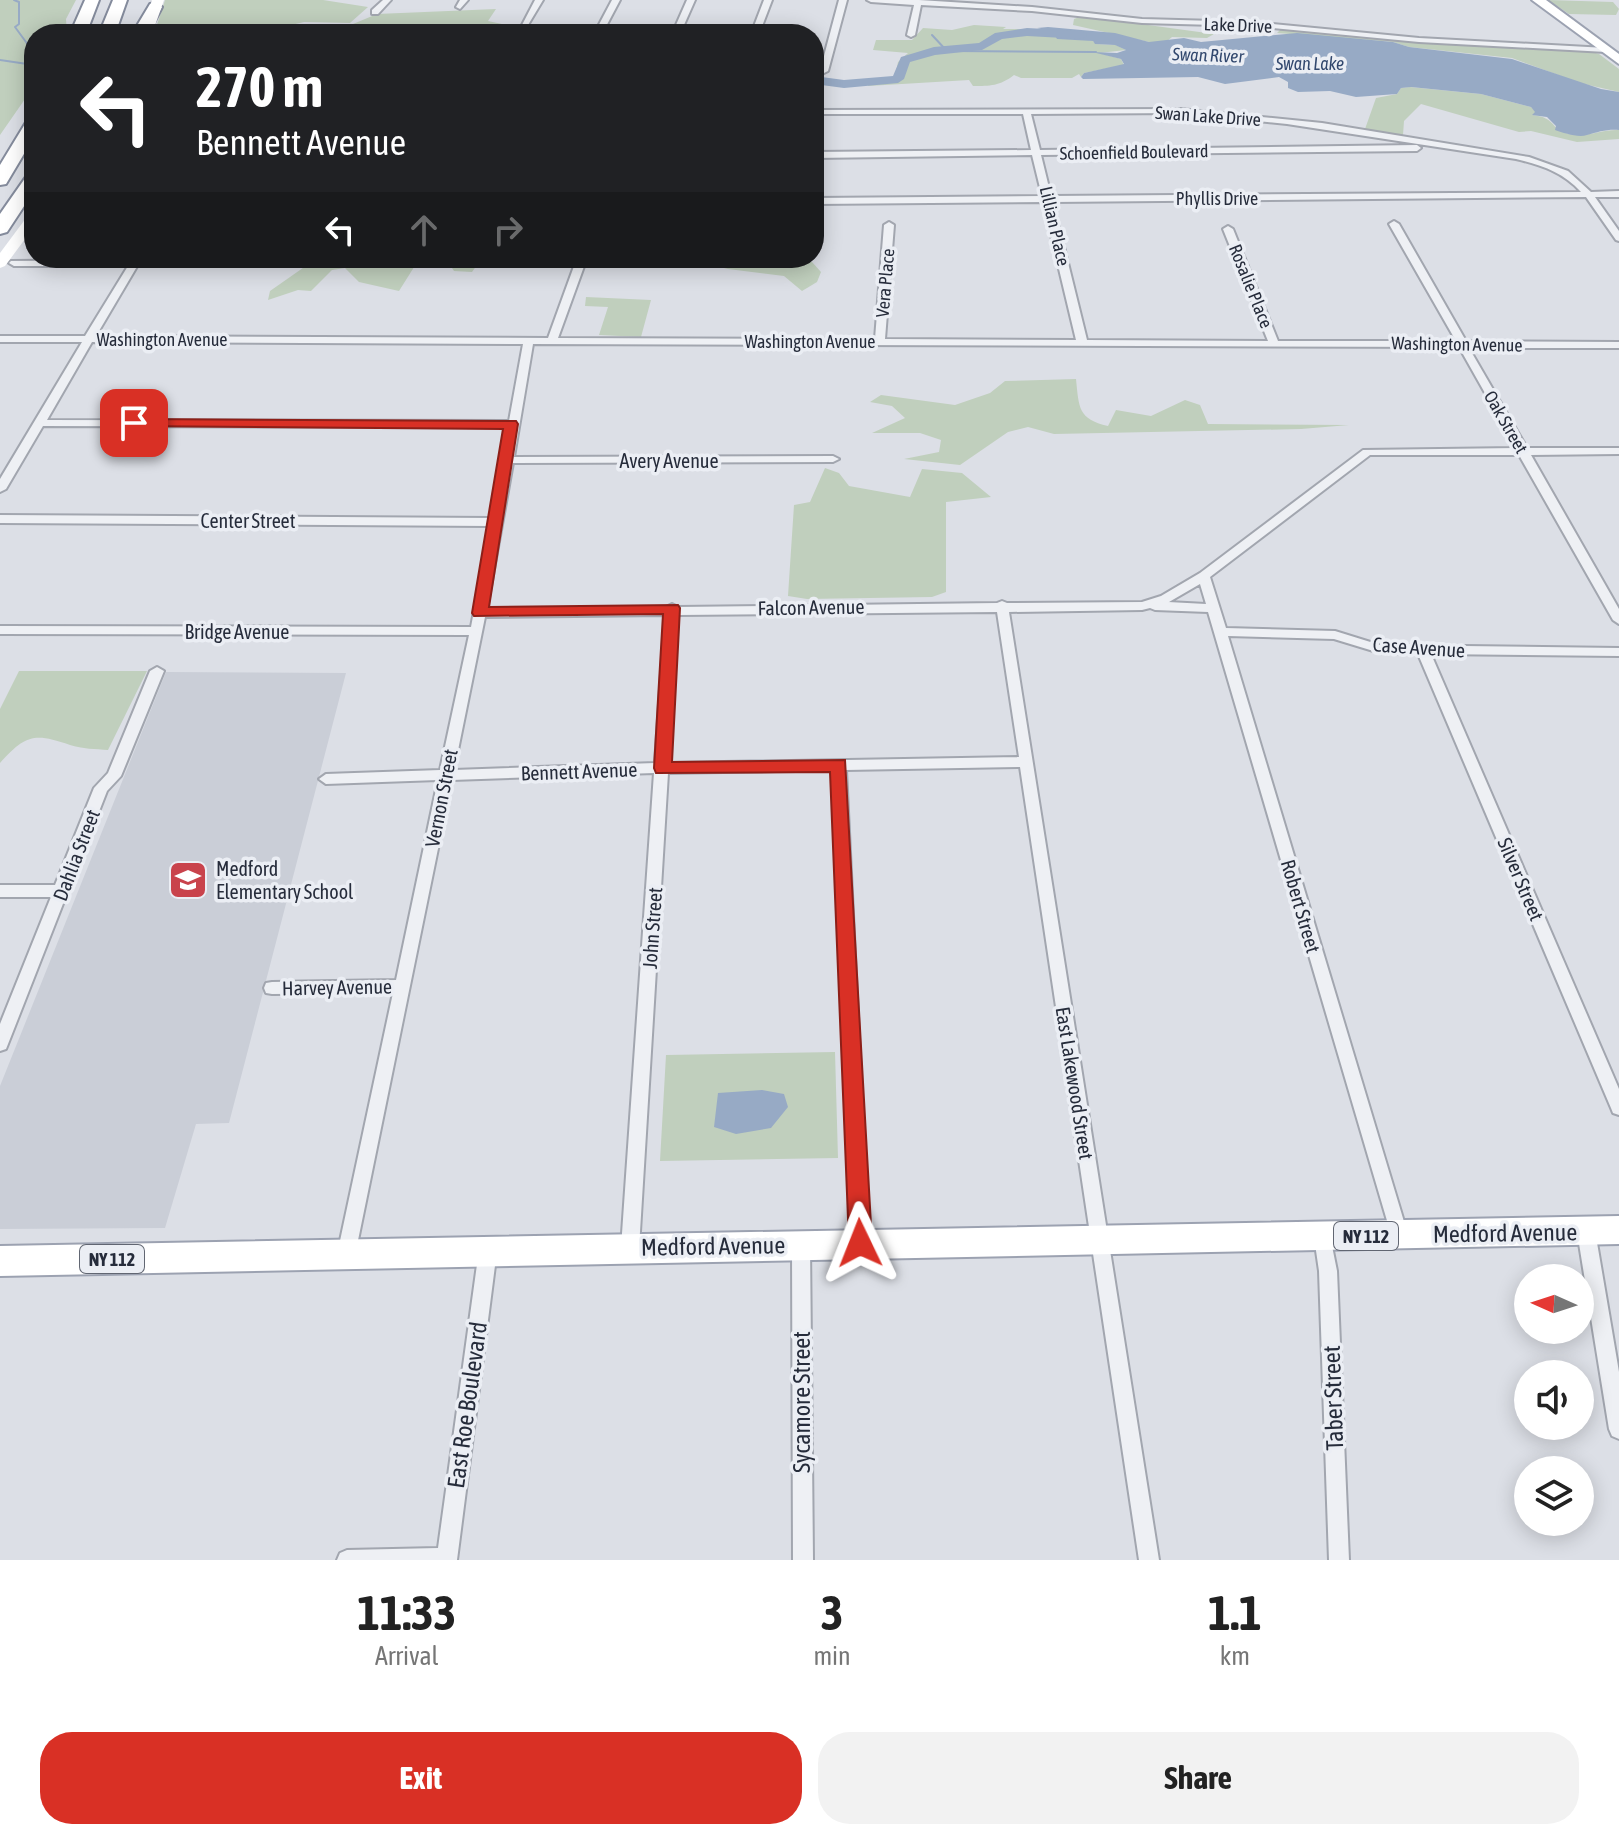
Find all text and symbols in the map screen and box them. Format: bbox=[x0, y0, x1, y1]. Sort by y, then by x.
street label: Lake Drive bbox=[1203, 13, 1273, 37]
water label: Swan River bbox=[1171, 43, 1245, 67]
water label: Swan Lake bbox=[1275, 53, 1344, 74]
text: 270 m bbox=[196, 55, 323, 119]
icon: left bbox=[64, 56, 168, 160]
street label: Swan Lake Drive bbox=[1154, 102, 1262, 130]
text: Bennett Avenue bbox=[196, 121, 406, 163]
street label: Schoenfield Boulevard bbox=[1059, 140, 1209, 164]
street label: Lillian Place bbox=[1036, 184, 1074, 268]
street label: Phyllis Drive bbox=[1176, 188, 1258, 209]
icon: left bbox=[318, 208, 362, 252]
icon: ahead bbox=[402, 208, 446, 252]
icon: right bbox=[486, 208, 530, 252]
street label: Rosalie Place bbox=[1225, 241, 1277, 331]
street label: Vera Place bbox=[872, 248, 898, 318]
street label: Washington Avenue bbox=[96, 329, 228, 350]
street label: Washington Avenue bbox=[744, 331, 876, 352]
street label: Washington Avenue bbox=[1391, 332, 1523, 356]
street label: Oak Street bbox=[1480, 387, 1532, 457]
pin bbox=[100, 389, 168, 457]
icon: arrive bbox=[112, 401, 156, 445]
street label: Avery Avenue bbox=[619, 449, 719, 472]
street label: Center Street bbox=[201, 509, 296, 532]
street label: Falcon Avenue bbox=[757, 595, 865, 619]
street label: Bridge Avenue bbox=[185, 620, 289, 643]
street label: Case Avenue bbox=[1372, 632, 1466, 662]
street label: Vernon Street bbox=[420, 747, 462, 849]
street label: Bennett Avenue bbox=[520, 757, 638, 785]
street label: Dahlia Street bbox=[48, 806, 104, 904]
street label: Silver Street bbox=[1493, 834, 1549, 924]
place label: Medford Elementary School bbox=[216, 857, 354, 903]
street label: Robert Street bbox=[1277, 857, 1325, 956]
school or university icon: Medford Elementary School bbox=[167, 859, 209, 901]
street label: John Street bbox=[638, 886, 666, 970]
street label: Harvey Avenue bbox=[282, 975, 392, 999]
street label: East Lakewood Street bbox=[1052, 1005, 1098, 1161]
position arrow bbox=[818, 1201, 902, 1285]
street label: Medford Avenue bbox=[1433, 1218, 1577, 1248]
road number: NY 112 bbox=[1334, 1222, 1398, 1250]
street label: Medford Avenue bbox=[641, 1231, 785, 1261]
road number: NY 112 bbox=[80, 1245, 144, 1273]
north arrow bbox=[1514, 1264, 1594, 1344]
map controls bbox=[1514, 1264, 1594, 1536]
street label: East Roe Boulevard bbox=[442, 1320, 492, 1490]
street label: Sycamore Street bbox=[788, 1331, 815, 1473]
street label: Taber Street bbox=[1318, 1345, 1348, 1451]
button: sound bbox=[1514, 1360, 1594, 1440]
button: layers bbox=[1514, 1456, 1594, 1536]
text: 11:33 bbox=[357, 1585, 456, 1640]
text: 3 bbox=[821, 1585, 843, 1640]
text: 1.1 bbox=[1208, 1585, 1262, 1640]
text: Arrival bbox=[375, 1641, 438, 1671]
text: min bbox=[813, 1641, 851, 1671]
text: km bbox=[1220, 1641, 1250, 1671]
button: Exit bbox=[40, 1732, 802, 1824]
button: Share bbox=[818, 1732, 1579, 1824]

